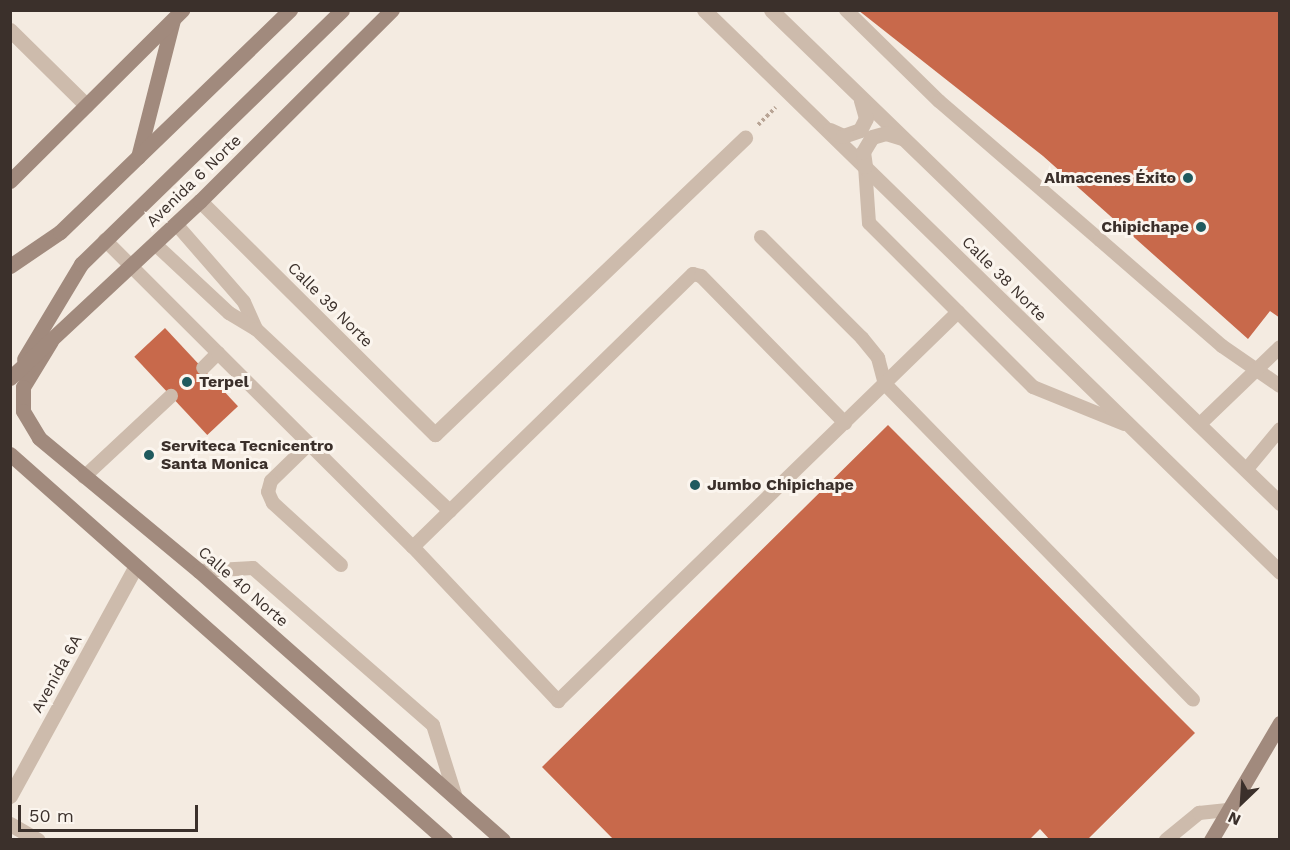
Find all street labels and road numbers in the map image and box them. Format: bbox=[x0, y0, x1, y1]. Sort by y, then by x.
street label: Avenida 6 Norte bbox=[142, 131, 246, 231]
street label: Calle 38 Norte bbox=[957, 232, 1051, 326]
street label: Calle 39 Norte bbox=[283, 258, 377, 352]
street label: Calle 40 Norte bbox=[194, 543, 292, 631]
street label: Avenida 6A bbox=[28, 631, 86, 717]

